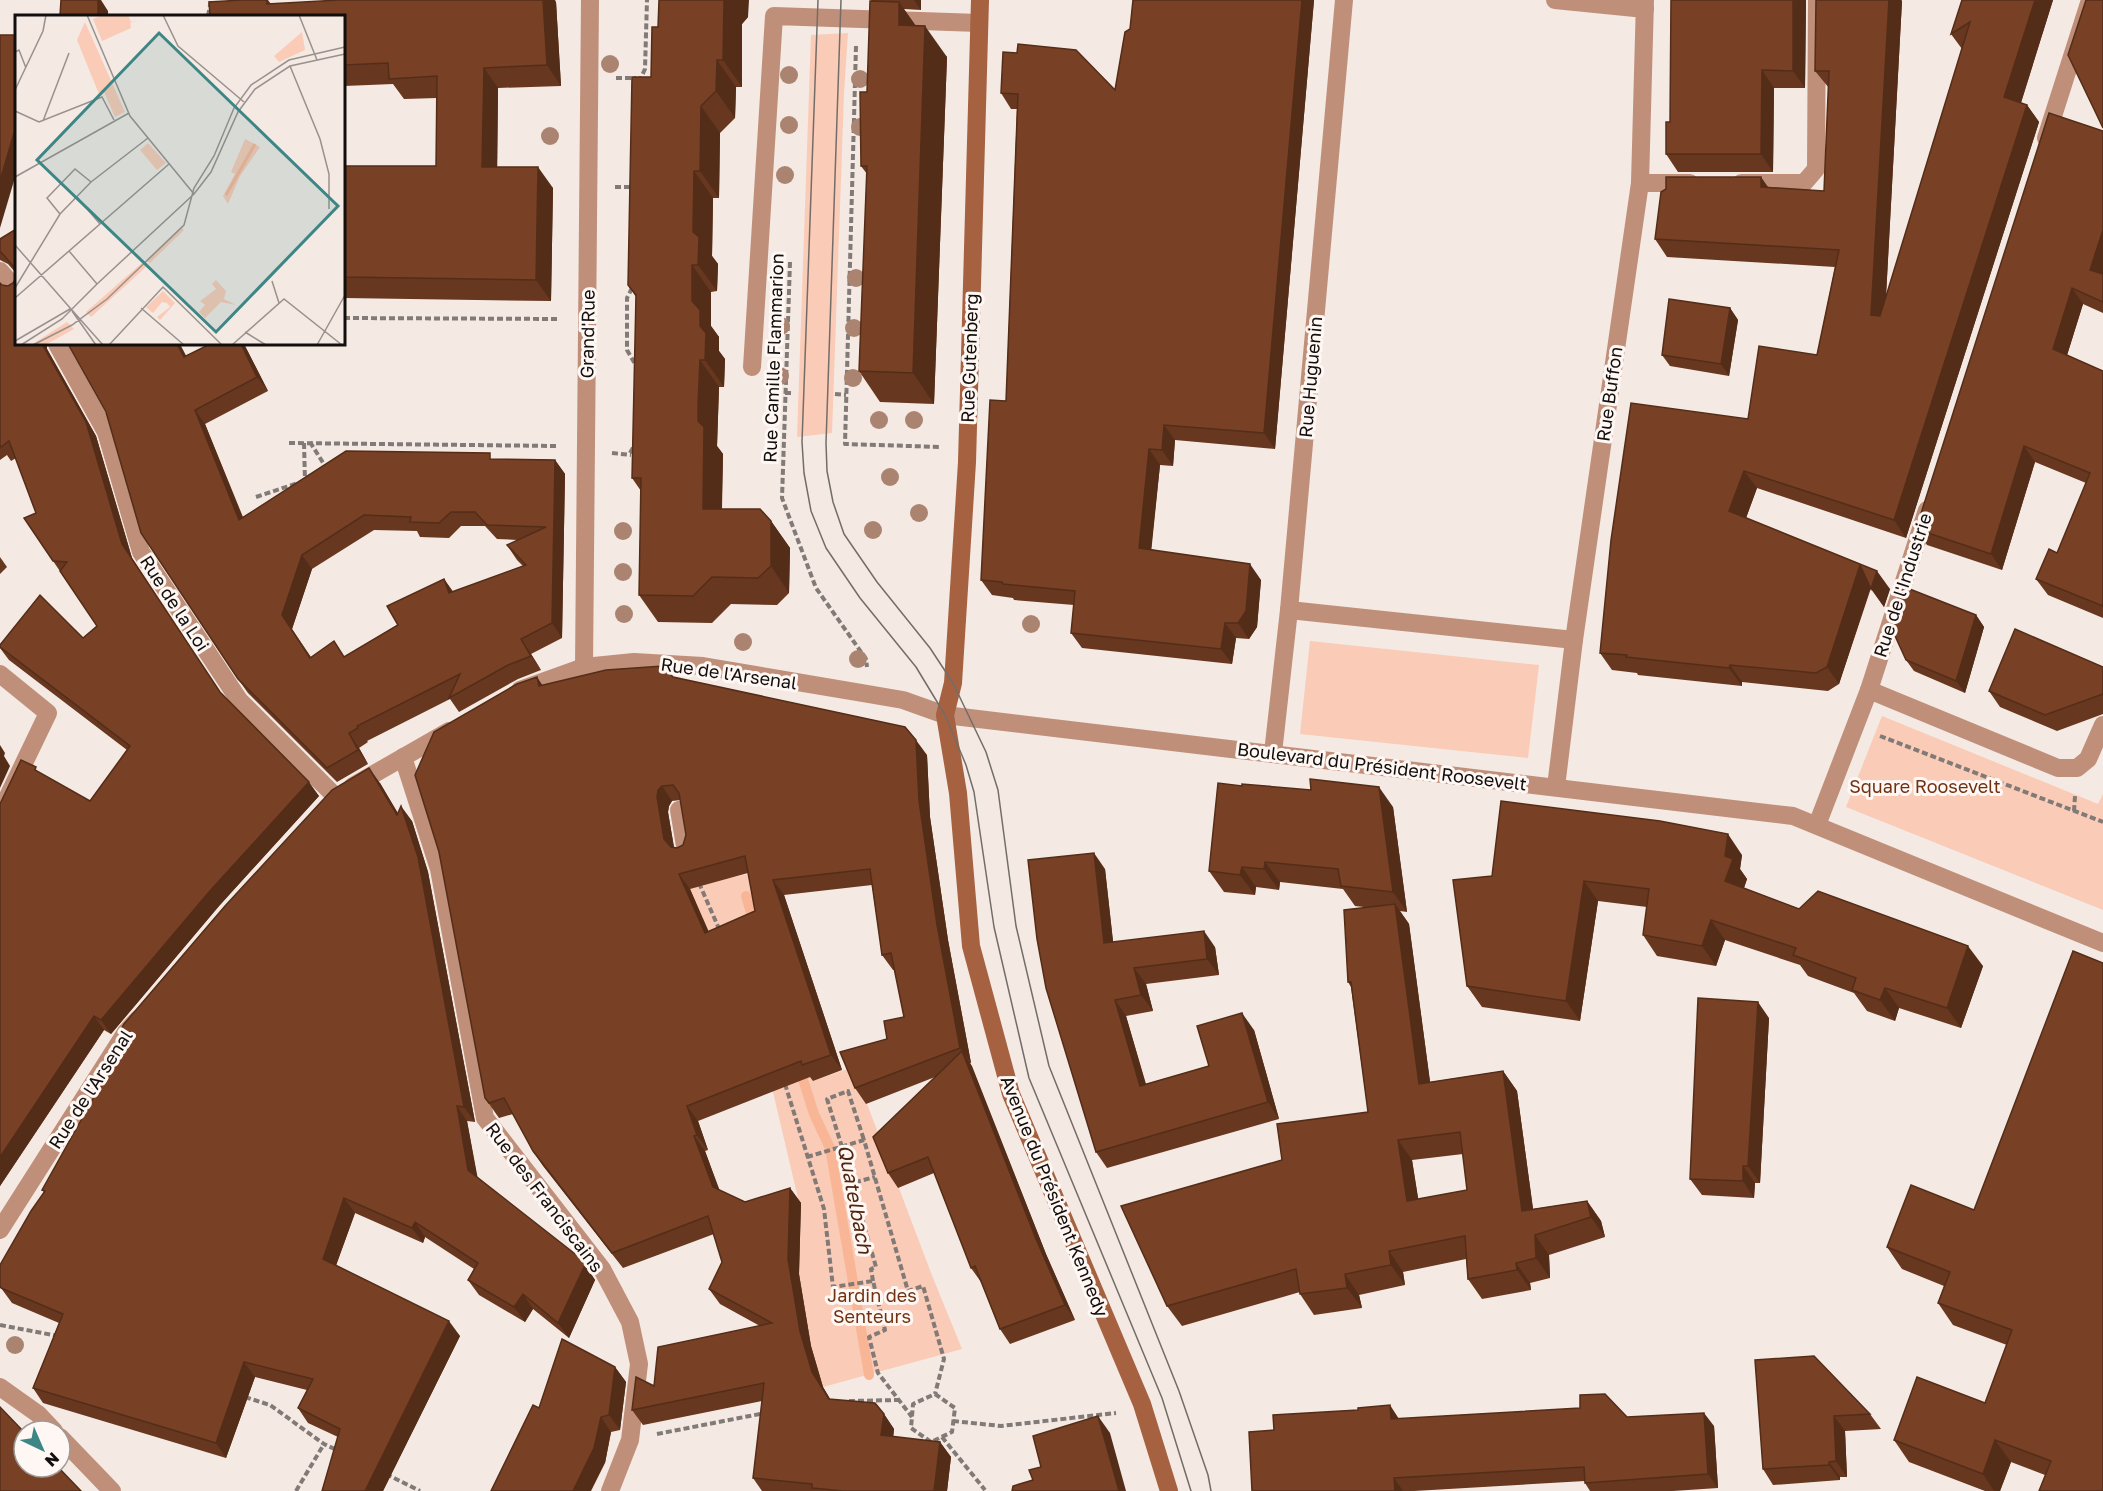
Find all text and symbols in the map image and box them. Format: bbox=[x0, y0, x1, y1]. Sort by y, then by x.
inset map bbox=[15, 15, 345, 345]
street label: Rue Camille Flammarion bbox=[758, 253, 788, 463]
street label: Grand'Rue bbox=[575, 289, 599, 379]
street label: Rue Gutenberg bbox=[956, 293, 982, 423]
street label: Rue Huguenin bbox=[1294, 315, 1326, 439]
street label: Rue Buffon bbox=[1591, 345, 1627, 443]
street label: Rue de l'Industrie bbox=[1868, 510, 1936, 660]
street label: Rue de la Loi bbox=[136, 551, 214, 655]
street label: Rue de l'Arsenal bbox=[659, 653, 799, 693]
street label: Boulevard du Président Roosevelt bbox=[1236, 737, 1528, 795]
park label: Square Roosevelt bbox=[1849, 775, 2001, 797]
street label: Rue de l'Arsenal bbox=[43, 1025, 137, 1153]
street label: Avenue du Président Kennedy bbox=[996, 1072, 1114, 1320]
street label: Rue des Franciscains bbox=[482, 1118, 608, 1276]
water label: Quatelbach bbox=[834, 1142, 878, 1256]
park label: Jardin des Senteurs bbox=[827, 1284, 917, 1327]
north arrow bbox=[12, 1419, 72, 1479]
text: N bbox=[41, 1448, 64, 1471]

